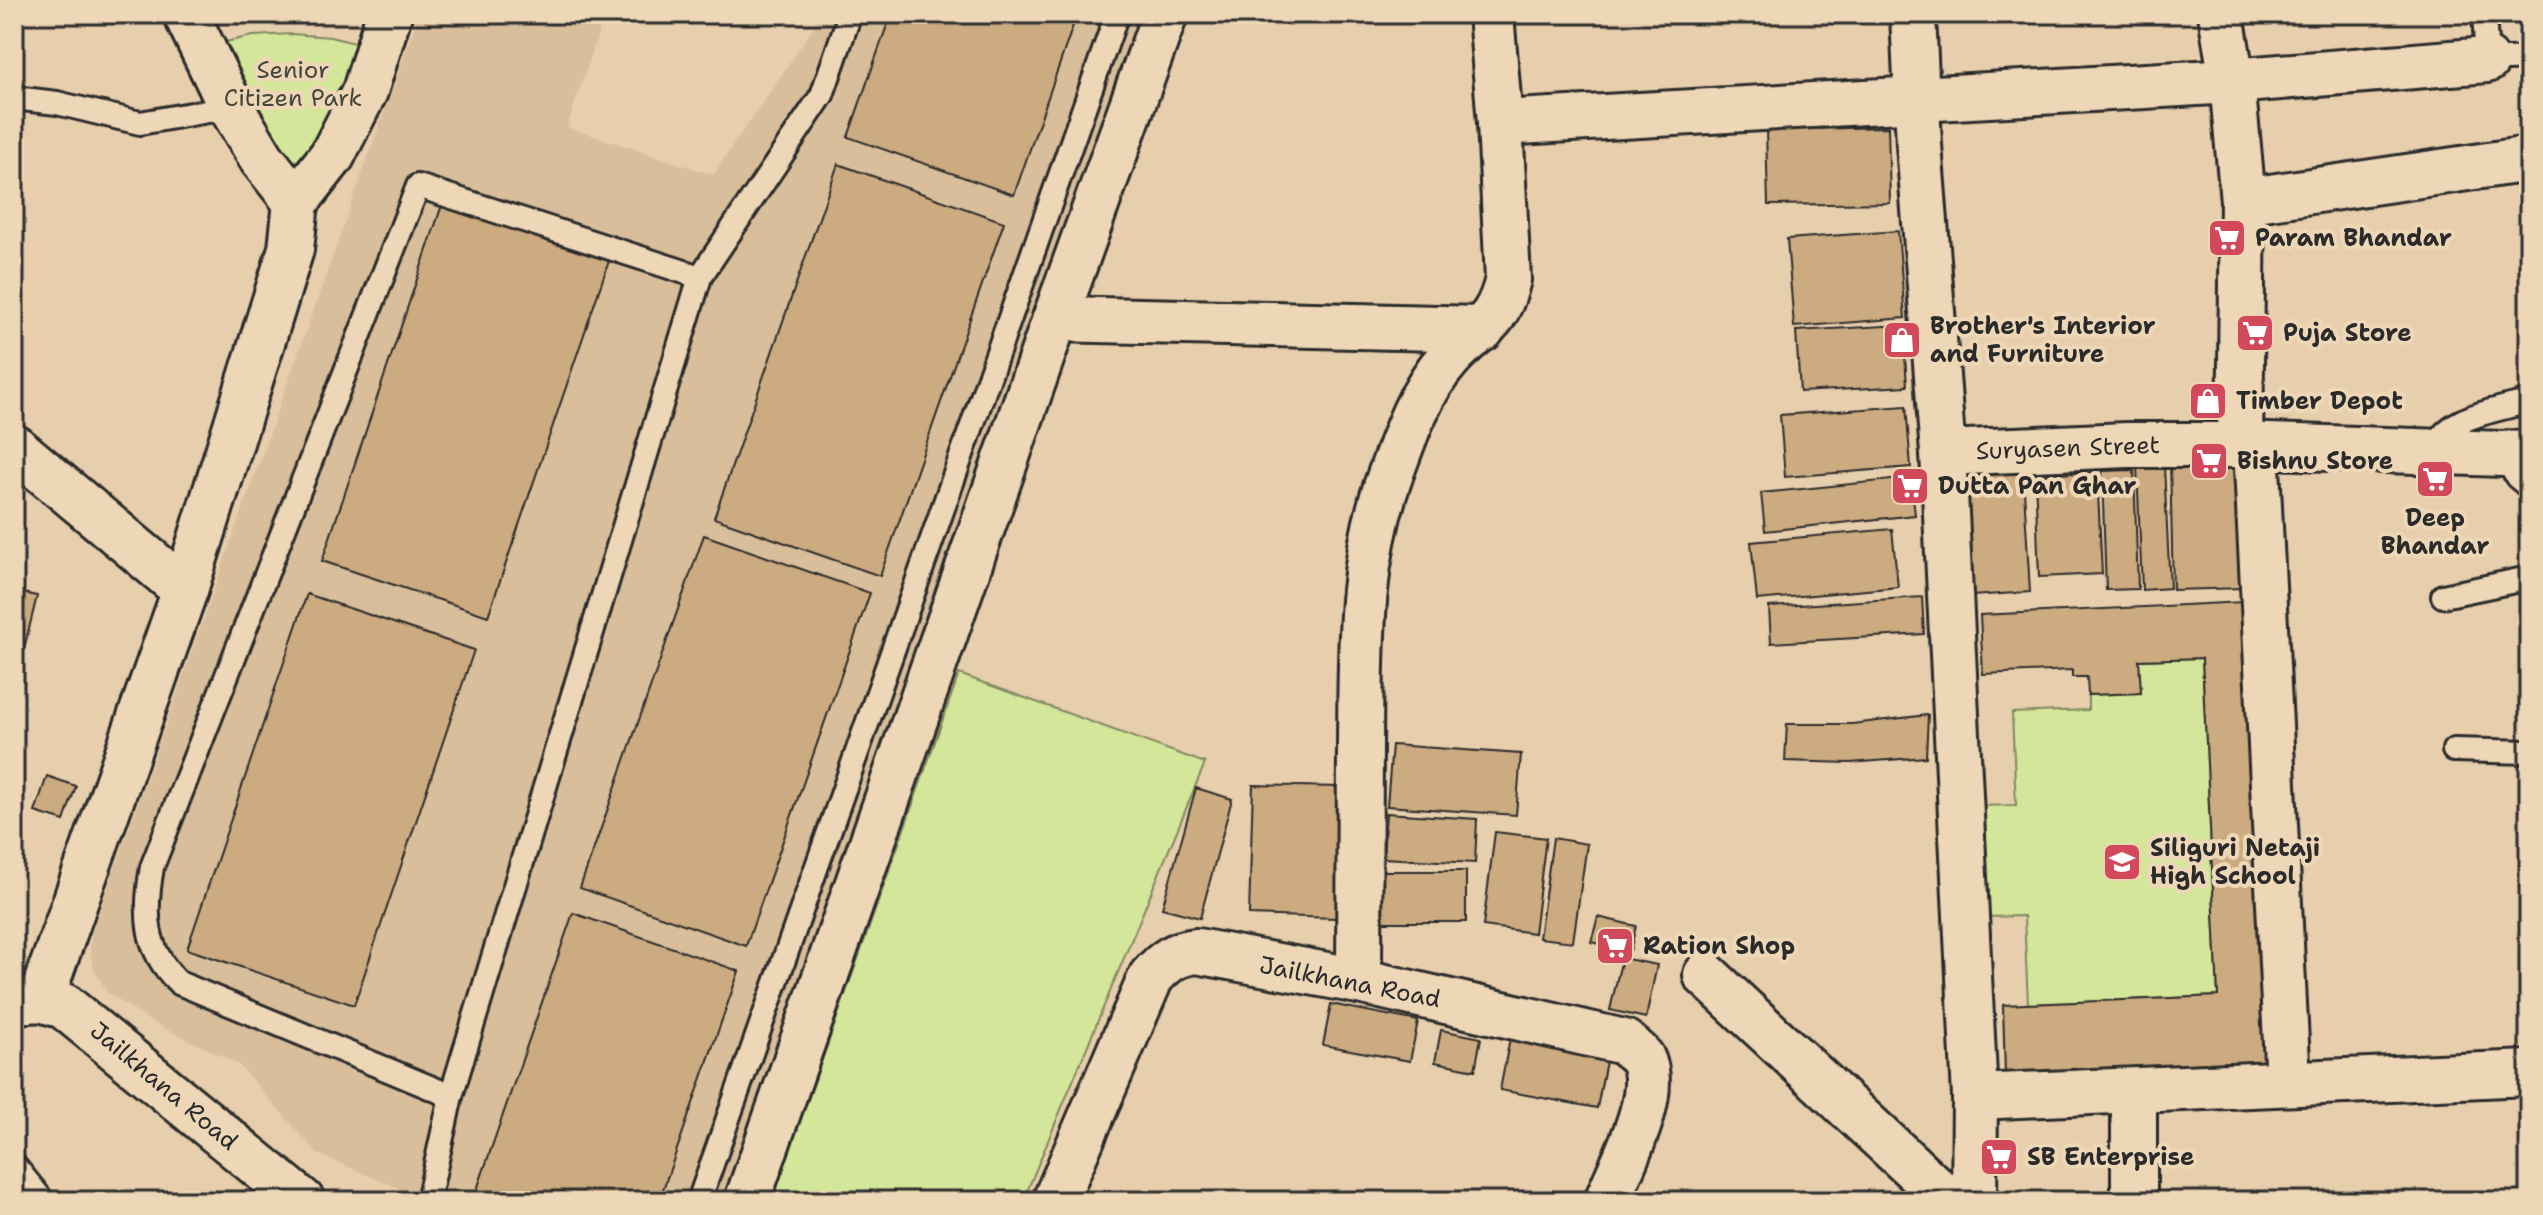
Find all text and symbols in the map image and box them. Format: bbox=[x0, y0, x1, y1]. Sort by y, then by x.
park label: Senior Citizen Park bbox=[224, 54, 362, 114]
supermarket icon: Param Bhandar bbox=[2206, 217, 2248, 259]
place label: Param Bhandar bbox=[2255, 222, 2452, 254]
place label: Brother's Interior and Furniture bbox=[1930, 310, 2156, 370]
supermarket icon: Puja Store bbox=[2234, 312, 2276, 354]
place label: Puja Store bbox=[2283, 317, 2412, 349]
shop icon: Brother's Interior and Furniture bbox=[1881, 319, 1923, 361]
shop icon: Timber Depot bbox=[2187, 380, 2229, 422]
place label: Timber Depot bbox=[2236, 385, 2403, 417]
street label: Suryasen Street bbox=[1975, 429, 2161, 467]
supermarket icon: Bishnu Store bbox=[2188, 440, 2230, 482]
place label: Bishnu Store bbox=[2237, 445, 2393, 477]
supermarket icon: Deep Bhandar bbox=[2414, 458, 2456, 500]
supermarket icon: Dutta Pan Ghar bbox=[1889, 465, 1931, 507]
place label: Dutta Pan Ghar bbox=[1938, 470, 2137, 502]
place label: Deep Bhandar bbox=[2381, 502, 2489, 562]
place label: Siliguri Netaji High School bbox=[2150, 832, 2320, 892]
school or university icon: Siliguri Netaji High School bbox=[2101, 841, 2143, 883]
supermarket icon: Ration Shop bbox=[1594, 925, 1636, 967]
place label: Ration Shop bbox=[1643, 930, 1795, 962]
street label: Jailkhana Road bbox=[1257, 949, 1443, 1015]
street label: Jailkhana Road bbox=[83, 1015, 245, 1157]
supermarket icon: SB Enterprise bbox=[1978, 1136, 2020, 1178]
place label: SB Enterprise bbox=[2027, 1141, 2194, 1173]

